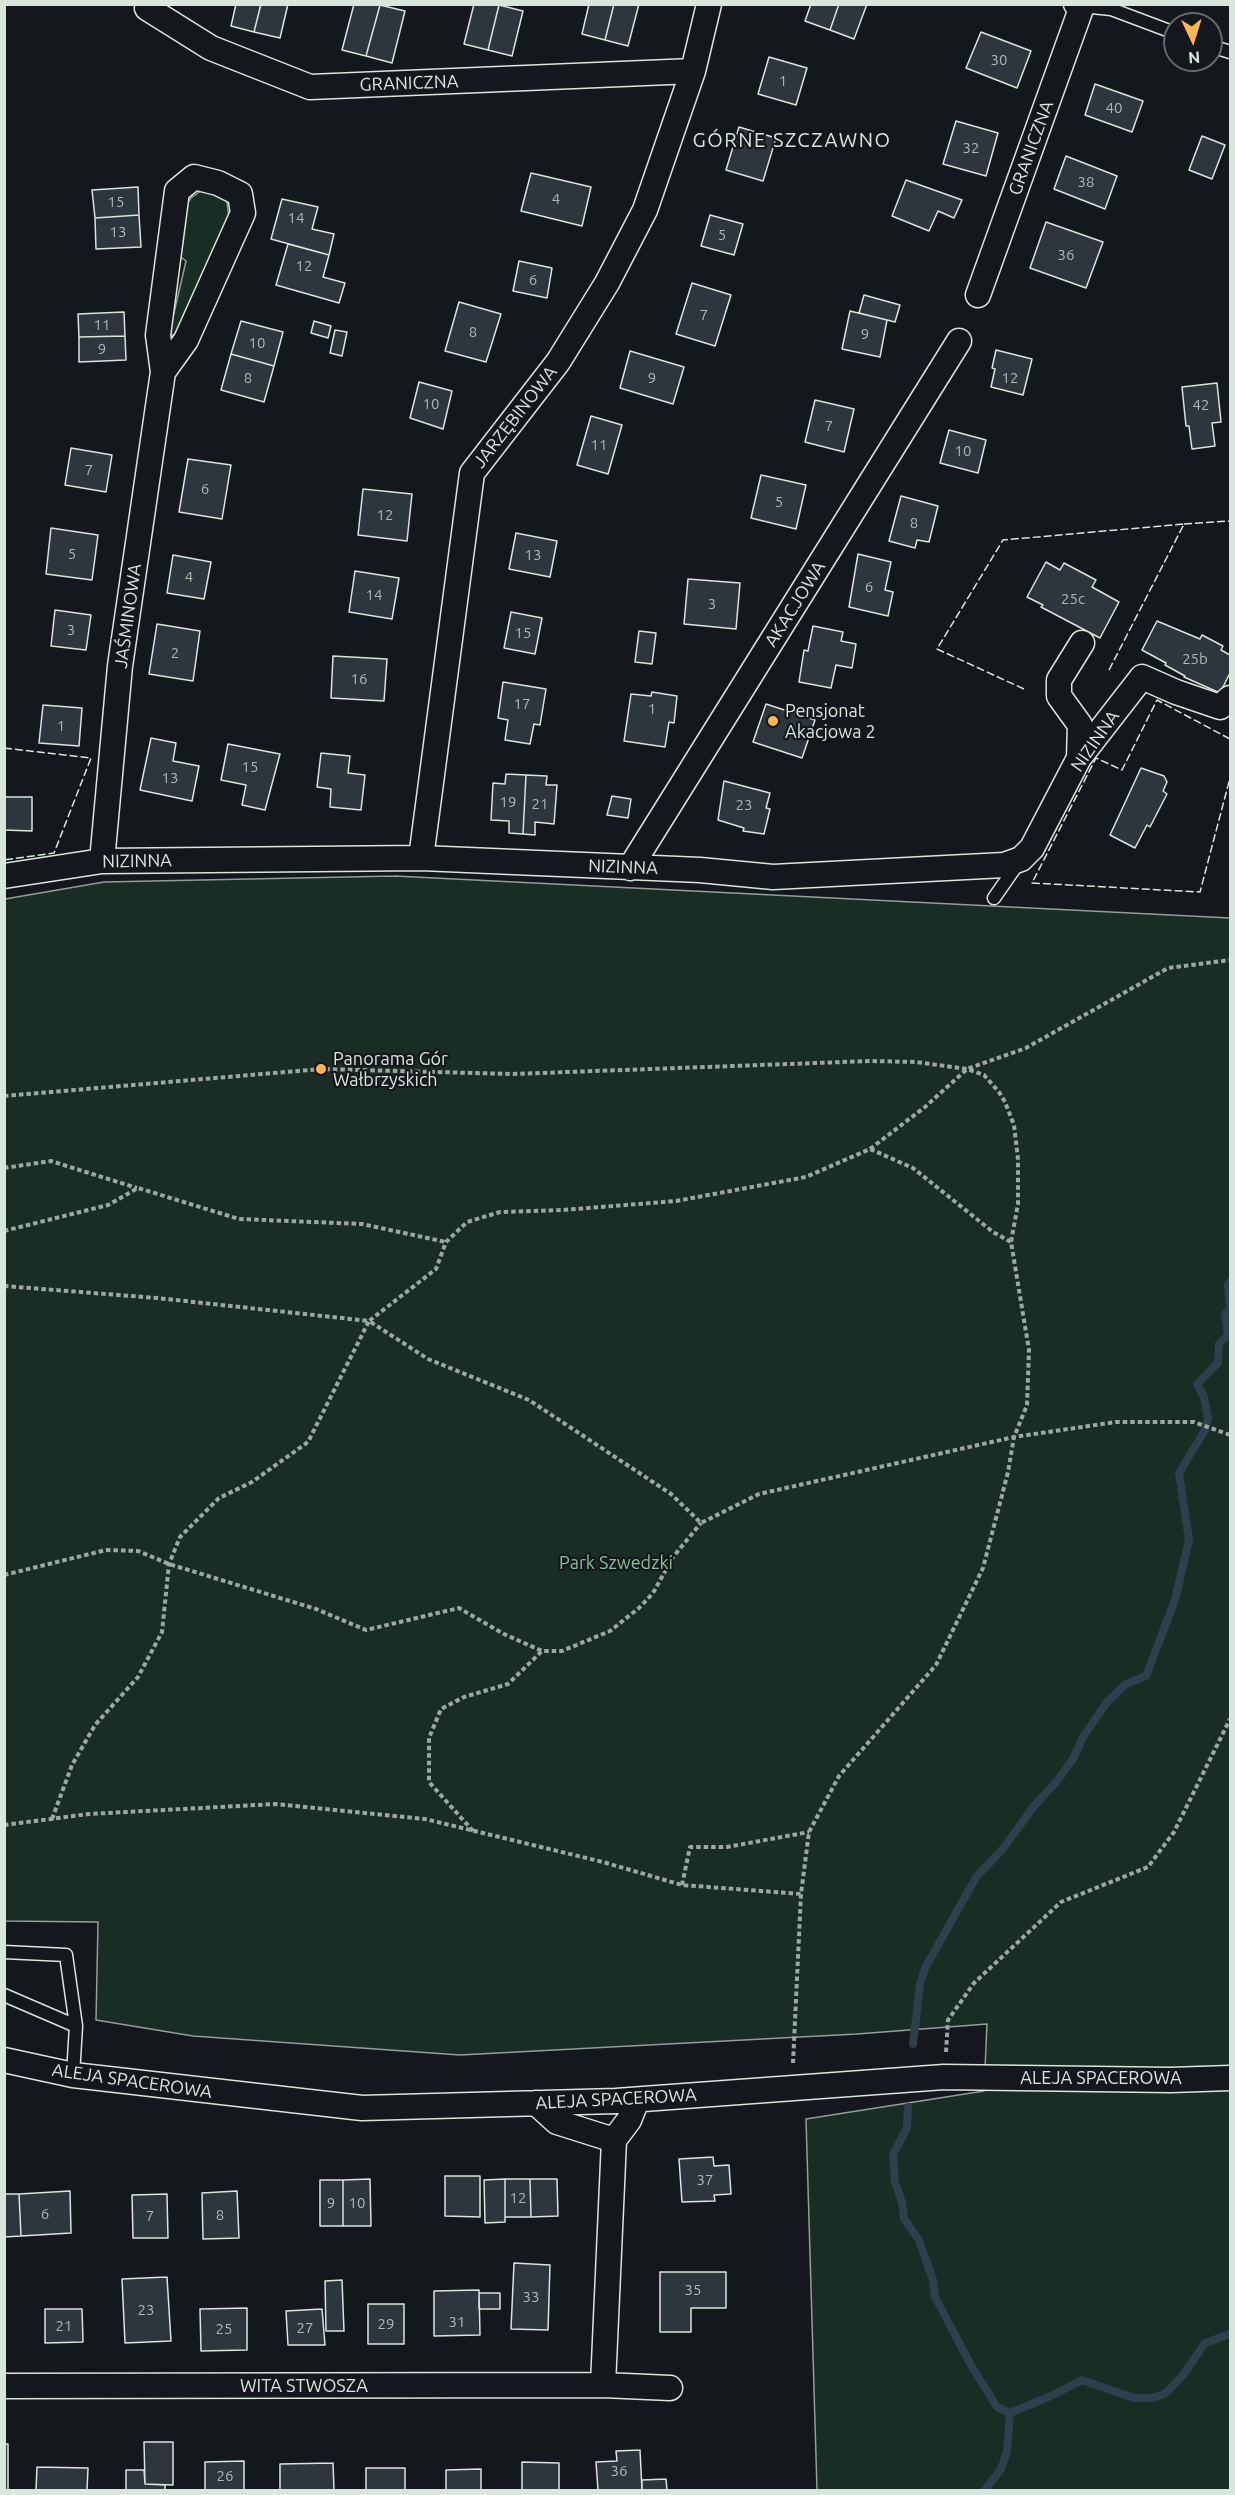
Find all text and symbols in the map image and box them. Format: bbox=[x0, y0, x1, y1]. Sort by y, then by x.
north arrow bbox=[1163, 12, 1223, 72]
text: N bbox=[1188, 49, 1201, 67]
house number: 30 bbox=[991, 51, 1007, 69]
street label: GRANICZNA bbox=[359, 70, 459, 96]
house number: 1 bbox=[779, 72, 787, 90]
street label: GRANICZNA bbox=[1004, 98, 1058, 198]
house number: 40 bbox=[1106, 99, 1122, 117]
district label: GÓRNE SZCZAWNO bbox=[693, 128, 891, 152]
house number: 32 bbox=[963, 139, 979, 157]
house number: 38 bbox=[1078, 173, 1094, 191]
house number: 4 bbox=[552, 190, 560, 208]
house number: 15 bbox=[108, 193, 124, 211]
house number: 14 bbox=[288, 209, 304, 227]
house number: 13 bbox=[110, 223, 126, 241]
house number: 5 bbox=[718, 226, 726, 244]
house number: 36 bbox=[1058, 246, 1074, 264]
house number: 12 bbox=[296, 257, 312, 275]
house number: 6 bbox=[529, 271, 537, 289]
house number: 7 bbox=[700, 306, 708, 324]
house number: 11 bbox=[94, 316, 110, 334]
house number: 8 bbox=[469, 323, 477, 341]
house number: 9 bbox=[861, 325, 869, 343]
house number: 10 bbox=[249, 334, 265, 352]
house number: 9 bbox=[98, 340, 106, 358]
street label: JARZĘBINOWA bbox=[469, 362, 561, 472]
house number: 8 bbox=[244, 369, 252, 387]
house number: 9 bbox=[648, 369, 656, 387]
house number: 12 bbox=[1002, 369, 1018, 387]
house number: 10 bbox=[423, 395, 439, 413]
house number: 42 bbox=[1193, 396, 1209, 414]
house number: 7 bbox=[825, 417, 833, 435]
house number: 11 bbox=[591, 436, 607, 454]
house number: 10 bbox=[955, 442, 971, 460]
house number: 7 bbox=[85, 461, 93, 479]
house number: 6 bbox=[201, 480, 209, 498]
house number: 5 bbox=[775, 493, 783, 511]
house number: 12 bbox=[377, 506, 393, 524]
house number: 8 bbox=[910, 514, 918, 532]
house number: 5 bbox=[68, 545, 76, 563]
house number: 13 bbox=[525, 546, 541, 564]
street label: AKACJOWA bbox=[760, 557, 830, 651]
street label: JAŚMINOWA bbox=[110, 562, 146, 670]
house number: 4 bbox=[185, 568, 193, 586]
house number: 6 bbox=[865, 578, 873, 596]
house number: 14 bbox=[366, 586, 382, 604]
house number: 25c bbox=[1061, 590, 1085, 608]
house number: 3 bbox=[708, 595, 716, 613]
house number: 3 bbox=[67, 621, 75, 639]
house number: 15 bbox=[515, 624, 531, 642]
house number: 2 bbox=[171, 644, 179, 662]
house number: 25b bbox=[1182, 650, 1208, 668]
house number: 16 bbox=[351, 670, 367, 688]
house number: 17 bbox=[514, 695, 530, 713]
house number: 1 bbox=[648, 700, 656, 718]
place label: Pensjonat Akacjowa 2 bbox=[785, 700, 876, 742]
street label: NIZINNA bbox=[1066, 706, 1124, 776]
marker: Pensjonat Akacjowa 2 bbox=[766, 714, 780, 728]
house number: 1 bbox=[57, 717, 65, 735]
house number: 15 bbox=[242, 758, 258, 776]
house number: 13 bbox=[162, 769, 178, 787]
house number: 19 bbox=[500, 793, 516, 811]
house number: 21 bbox=[532, 795, 548, 813]
house number: 23 bbox=[736, 796, 752, 814]
street label: NIZINNA bbox=[102, 850, 172, 872]
street label: NIZINNA bbox=[588, 855, 658, 879]
place label: Panorama Gór Wałbrzyskich bbox=[333, 1048, 448, 1090]
marker: Panorama Gór Wałbrzyskich bbox=[314, 1062, 328, 1076]
park label: Park Szwedzki bbox=[559, 1552, 673, 1574]
street label: ALEJA SPACEROWA bbox=[51, 2059, 213, 2103]
street label: ALEJA SPACEROWA bbox=[1020, 2067, 1182, 2089]
street label: ALEJA SPACEROWA bbox=[535, 2084, 697, 2114]
house number: 37 bbox=[697, 2171, 713, 2189]
house number: 12 bbox=[510, 2189, 526, 2207]
house number: 9 bbox=[327, 2194, 335, 2212]
house number: 10 bbox=[349, 2194, 365, 2212]
house number: 6 bbox=[41, 2205, 49, 2223]
house number: 8 bbox=[216, 2206, 224, 2224]
house number: 7 bbox=[146, 2207, 154, 2225]
house number: 35 bbox=[685, 2281, 701, 2299]
house number: 33 bbox=[523, 2288, 539, 2306]
house number: 23 bbox=[138, 2301, 154, 2319]
house number: 31 bbox=[449, 2313, 465, 2331]
house number: 29 bbox=[378, 2315, 394, 2333]
house number: 21 bbox=[56, 2317, 72, 2335]
house number: 27 bbox=[297, 2319, 313, 2337]
house number: 25 bbox=[216, 2320, 232, 2338]
street label: WITA STWOSZA bbox=[240, 2375, 368, 2397]
house number: 36 bbox=[611, 2462, 627, 2480]
house number: 26 bbox=[217, 2467, 233, 2485]

